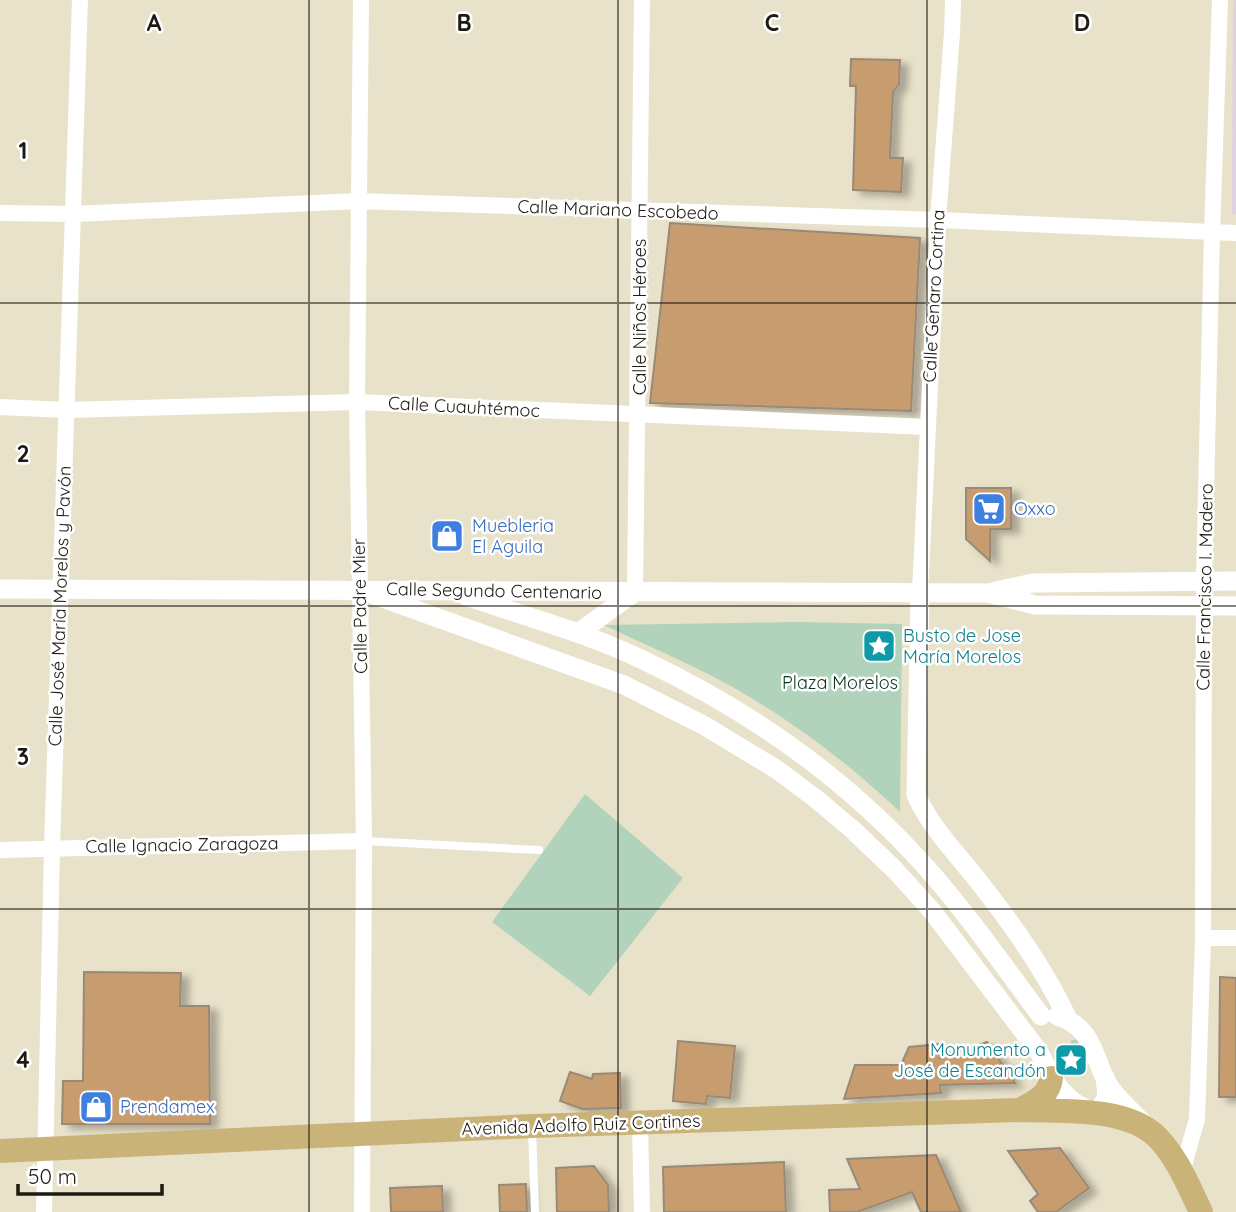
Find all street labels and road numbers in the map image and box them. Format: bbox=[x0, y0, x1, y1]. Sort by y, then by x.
street label: Calle Mariano Escobedo bbox=[517, 194, 719, 225]
street label: Calle Genaro Cortina bbox=[917, 209, 950, 383]
street label: Calle Niños Héroes bbox=[628, 239, 651, 395]
street label: Calle Cuauhtémoc bbox=[388, 391, 540, 422]
street label: Calle José María Morelos y Pavón bbox=[43, 465, 76, 747]
street label: Calle Francisco I. Madero bbox=[1191, 483, 1218, 691]
street label: Calle Padre Mier bbox=[347, 538, 372, 674]
street label: Calle Segundo Centenario bbox=[386, 577, 602, 604]
street label: Calle Ignacio Zaragoza bbox=[85, 831, 279, 858]
street label: Avenida Adolfo Ruiz Cortines bbox=[461, 1109, 701, 1140]

